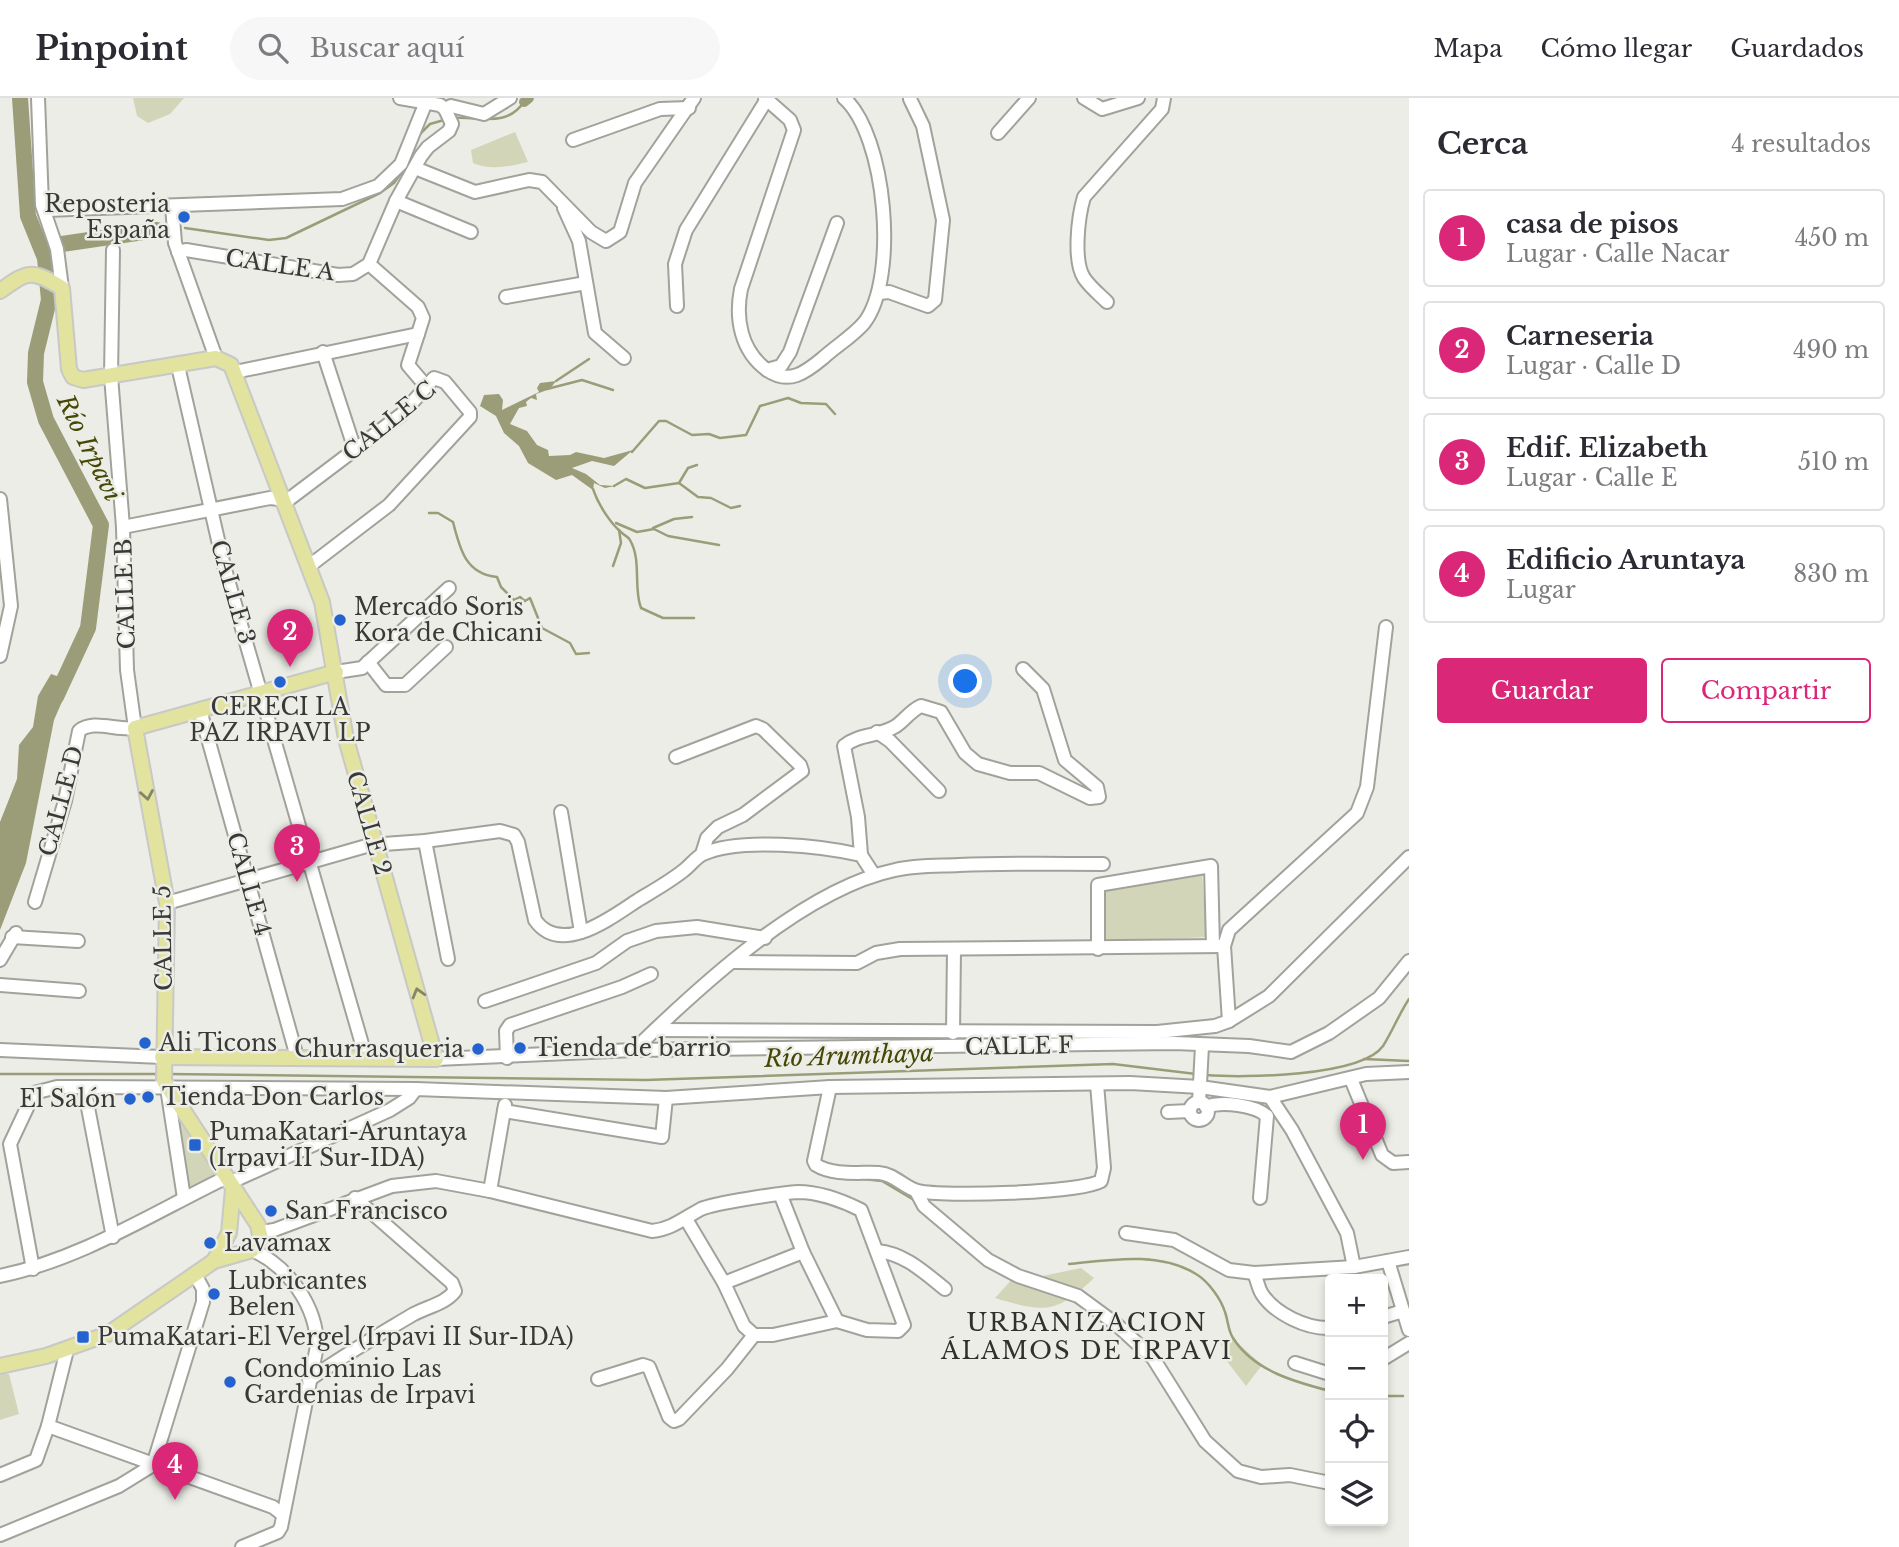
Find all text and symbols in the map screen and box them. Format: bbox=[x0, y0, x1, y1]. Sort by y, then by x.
search box bbox=[230, 17, 720, 80]
text: Pinpoint bbox=[35, 28, 188, 69]
icon: search bbox=[254, 29, 292, 67]
text: Buscar aquí bbox=[310, 32, 464, 64]
text: Mapa bbox=[1433, 34, 1502, 63]
text: Cómo llegar bbox=[1540, 34, 1692, 63]
text: Guardados bbox=[1730, 34, 1864, 63]
text: Cerca bbox=[1437, 125, 1528, 162]
text: 4 resultados bbox=[1731, 130, 1871, 158]
place label: Reposteria España bbox=[44, 190, 170, 244]
text: casa de pisos bbox=[1506, 208, 1679, 240]
marker: Reposteria España bbox=[176, 209, 192, 225]
text: 1 bbox=[1457, 224, 1467, 252]
text: 450 m bbox=[1795, 224, 1869, 252]
text: Lugar · Calle Nacar bbox=[1506, 240, 1729, 268]
street label: CALLE A bbox=[224, 243, 338, 287]
text: Carneseria bbox=[1506, 320, 1654, 352]
text: 2 bbox=[1455, 336, 1469, 364]
text: 490 m bbox=[1793, 336, 1869, 364]
text: Lugar · Calle D bbox=[1506, 352, 1681, 380]
street label: CALLE C bbox=[337, 375, 441, 467]
water label: Río Irpavi bbox=[51, 389, 128, 507]
text: Edif. Elizabeth bbox=[1506, 432, 1708, 464]
text: 3 bbox=[1455, 448, 1469, 476]
text: 510 m bbox=[1798, 448, 1869, 476]
text: Lugar · Calle E bbox=[1506, 464, 1677, 492]
street label: CALLE 3 bbox=[205, 537, 261, 647]
street label: CALLE B bbox=[109, 538, 141, 650]
text: Edificio Aruntaya bbox=[1506, 544, 1745, 576]
text: 4 bbox=[1454, 560, 1470, 588]
text: 830 m bbox=[1793, 560, 1869, 588]
text: Lugar bbox=[1506, 576, 1576, 604]
place label: Mercado Soris Kora de Chicani bbox=[354, 593, 543, 647]
pin: 2 bbox=[267, 609, 313, 667]
marker: Mercado Soris Kora de Chicani bbox=[332, 612, 348, 628]
button: Guardar bbox=[1437, 658, 1647, 723]
button: Compartir bbox=[1661, 658, 1871, 723]
your location bbox=[948, 664, 982, 698]
marker: CERECI LA PAZ IRPAVI LP bbox=[272, 674, 288, 690]
place label: CERECI LA PAZ IRPAVI LP bbox=[189, 693, 371, 747]
street label: CALLE D bbox=[33, 743, 89, 859]
street label: CALLE 2 bbox=[341, 768, 397, 878]
one-way arrow bbox=[139, 789, 154, 801]
pin: 3 bbox=[274, 824, 320, 882]
street label: CALLE 4 bbox=[221, 829, 277, 939]
street label: CALLE 5 bbox=[148, 885, 178, 991]
one-way arrow bbox=[412, 987, 427, 999]
place label: Ali Ticons bbox=[158, 1029, 277, 1057]
street label: CALLE F bbox=[965, 1031, 1073, 1061]
place label: Tienda de barrio bbox=[534, 1034, 731, 1062]
marker: Ali Ticons bbox=[137, 1035, 153, 1051]
place label: Churrasqueria bbox=[294, 1035, 464, 1063]
water label: Río Arumthaya bbox=[763, 1038, 934, 1073]
marker: Tienda de barrio bbox=[512, 1040, 528, 1056]
marker: Churrasqueria bbox=[470, 1041, 486, 1057]
place label: Tienda Don Carlos bbox=[162, 1083, 384, 1111]
place label: El Salón bbox=[19, 1085, 116, 1113]
marker: Tienda Don Carlos bbox=[140, 1089, 156, 1105]
marker: El Salón bbox=[122, 1091, 138, 1107]
pin: 1 bbox=[1340, 1102, 1386, 1160]
place label: PumaKatari-Aruntaya (Irpavi II Sur-IDA) bbox=[209, 1118, 467, 1172]
marker: PumaKatari-Aruntaya (Irpavi II Sur-IDA) bbox=[187, 1137, 203, 1153]
place label: San Francisco bbox=[285, 1197, 448, 1225]
marker: San Francisco bbox=[263, 1203, 279, 1219]
place label: Lavamax bbox=[224, 1229, 331, 1257]
marker: Lavamax bbox=[202, 1235, 218, 1251]
place label: Lubricantes Belen bbox=[228, 1267, 367, 1321]
map controls bbox=[1325, 1274, 1388, 1526]
button: + bbox=[1325, 1274, 1388, 1337]
marker: Lubricantes Belen bbox=[206, 1286, 222, 1302]
district label: URBANIZACION ÁLAMOS DE IRPAVI bbox=[940, 1308, 1233, 1365]
place label: PumaKatari-El Vergel (Irpavi II Sur-IDA) bbox=[97, 1323, 574, 1351]
marker: PumaKatari-El Vergel (Irpavi II Sur-IDA) bbox=[75, 1329, 91, 1345]
button: − bbox=[1325, 1337, 1388, 1400]
place label: Condominio Las Gardenias de Irpavi bbox=[244, 1355, 475, 1409]
marker: Condominio Las Gardenias de Irpavi bbox=[222, 1374, 238, 1390]
button: locate bbox=[1325, 1400, 1388, 1463]
pin: 4 bbox=[152, 1442, 198, 1500]
button: layers bbox=[1325, 1463, 1388, 1526]

